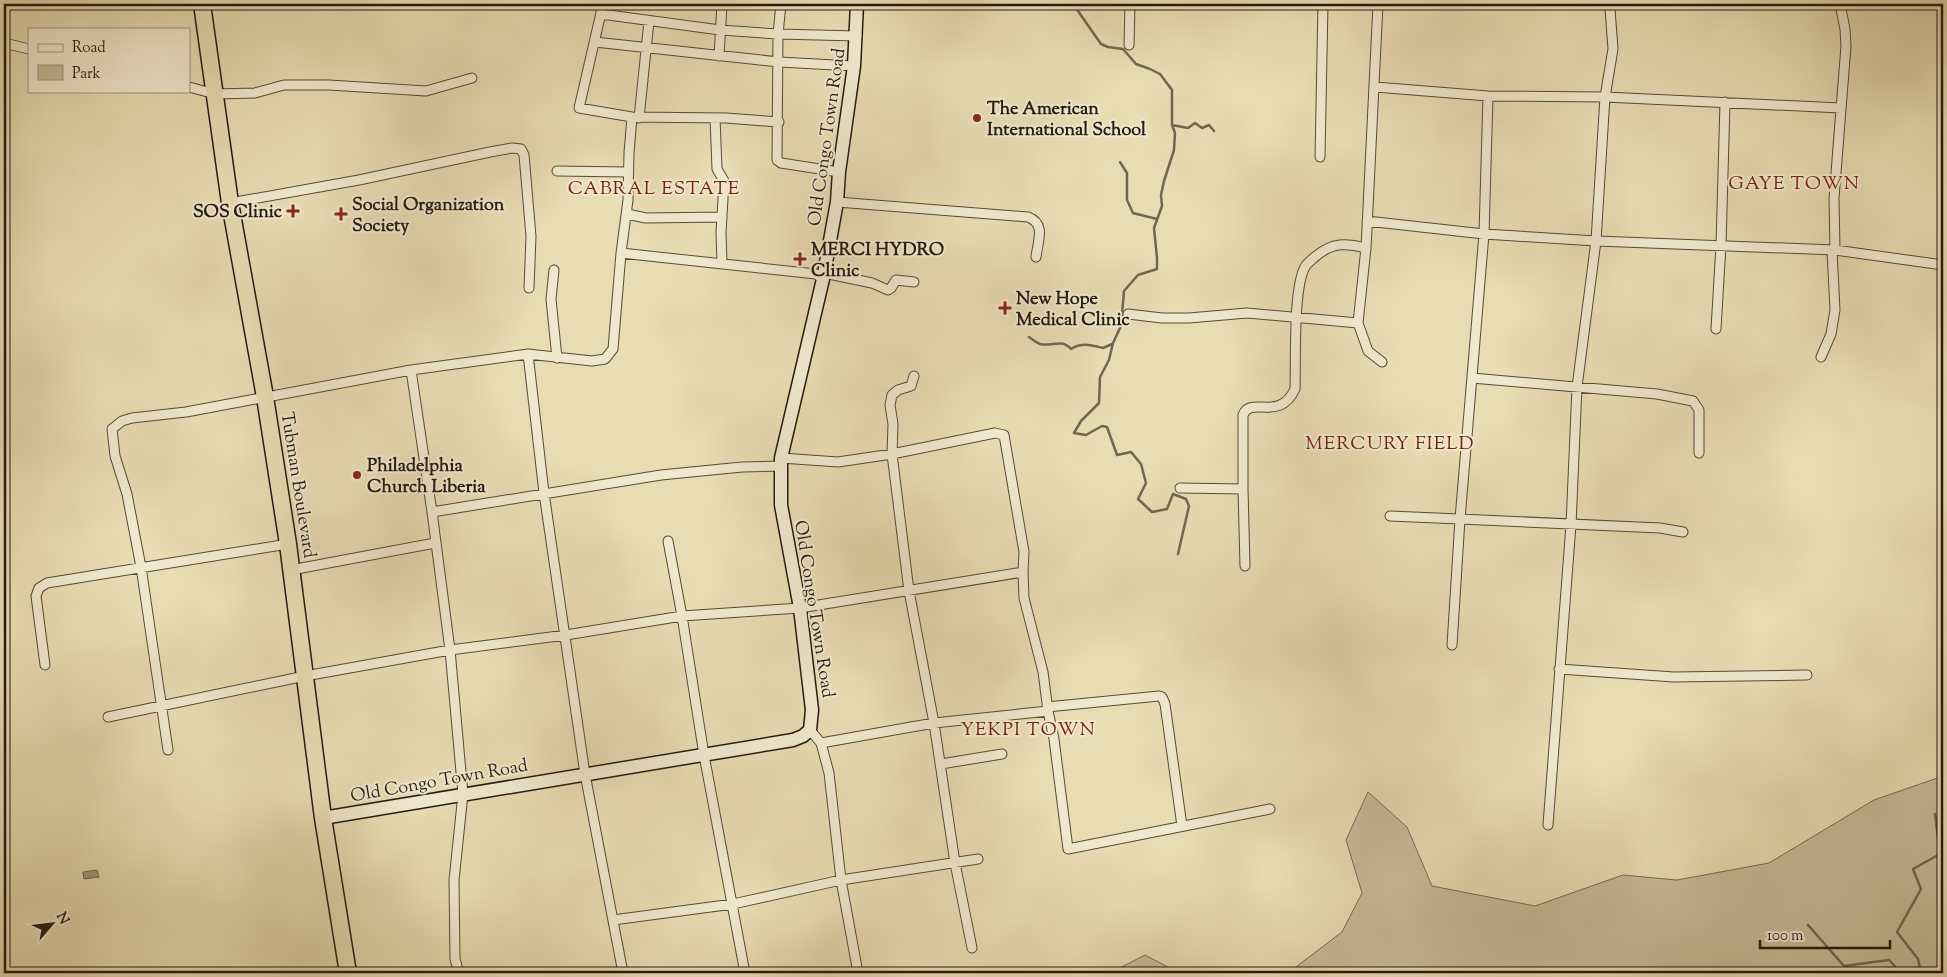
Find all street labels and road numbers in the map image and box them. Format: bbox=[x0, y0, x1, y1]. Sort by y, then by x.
street label: Old Congo Town Road bbox=[803, 46, 853, 228]
street label: Tubman Boulevard bbox=[273, 410, 321, 560]
street label: Old Congo Town Road bbox=[786, 519, 840, 700]
street label: Old Congo Town Road bbox=[349, 754, 530, 810]

